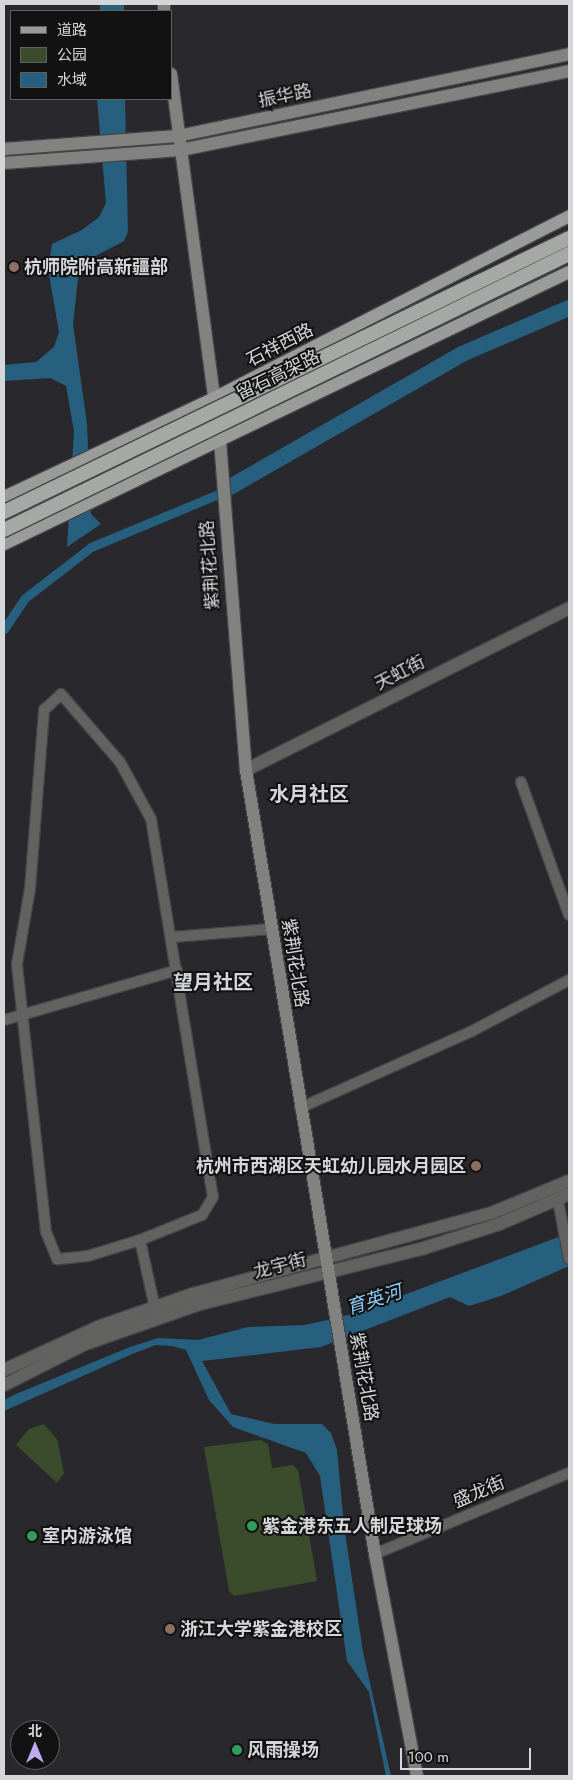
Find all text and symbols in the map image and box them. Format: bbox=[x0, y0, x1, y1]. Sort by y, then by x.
legend bbox=[10, 10, 172, 100]
text: 道路 bbox=[57, 19, 87, 41]
text: 公园 bbox=[57, 44, 87, 66]
text: 水域 bbox=[57, 69, 87, 91]
street label: 振华路 bbox=[256, 80, 314, 112]
place label: 杭师院附高新疆部 bbox=[24, 256, 168, 278]
marker: 杭师院附高新疆部 bbox=[8, 261, 20, 273]
street label: 石祥西路 bbox=[243, 319, 317, 371]
street label: 留石高架路 bbox=[233, 346, 323, 404]
street label: 紫荆花北路 bbox=[196, 519, 224, 611]
street label: 天虹街 bbox=[371, 651, 429, 695]
district label: 水月社区 bbox=[269, 782, 349, 806]
street label: 紫荆花北路 bbox=[277, 917, 313, 1009]
district label: 望月社区 bbox=[173, 970, 253, 994]
place label: 杭州市西湖区天虹幼儿园水月园区 bbox=[196, 1155, 466, 1177]
marker: 杭州市西湖区天虹幼儿园水月园区 bbox=[470, 1160, 482, 1172]
street label: 龙宇街 bbox=[251, 1249, 309, 1283]
water label: 育英河 bbox=[343, 1280, 405, 1320]
street label: 紫荆花北路 bbox=[346, 1331, 382, 1423]
street label: 盛龙街 bbox=[450, 1472, 508, 1512]
place label: 紫金港东五人制足球场 bbox=[262, 1515, 442, 1537]
marker: 紫金港东五人制足球场 bbox=[246, 1520, 258, 1532]
place label: 室内游泳馆 bbox=[42, 1525, 132, 1547]
marker: 室内游泳馆 bbox=[26, 1530, 38, 1542]
place label: 浙江大学紫金港校区 bbox=[180, 1618, 342, 1640]
marker: 浙江大学紫金港校区 bbox=[164, 1623, 176, 1635]
north arrow bbox=[10, 1720, 60, 1770]
text: 北 bbox=[28, 1721, 42, 1741]
scale bar bbox=[403, 1738, 534, 1770]
place label: 风雨操场 bbox=[247, 1739, 319, 1761]
marker: 风雨操场 bbox=[231, 1744, 243, 1756]
text: 100 m bbox=[408, 1746, 449, 1768]

